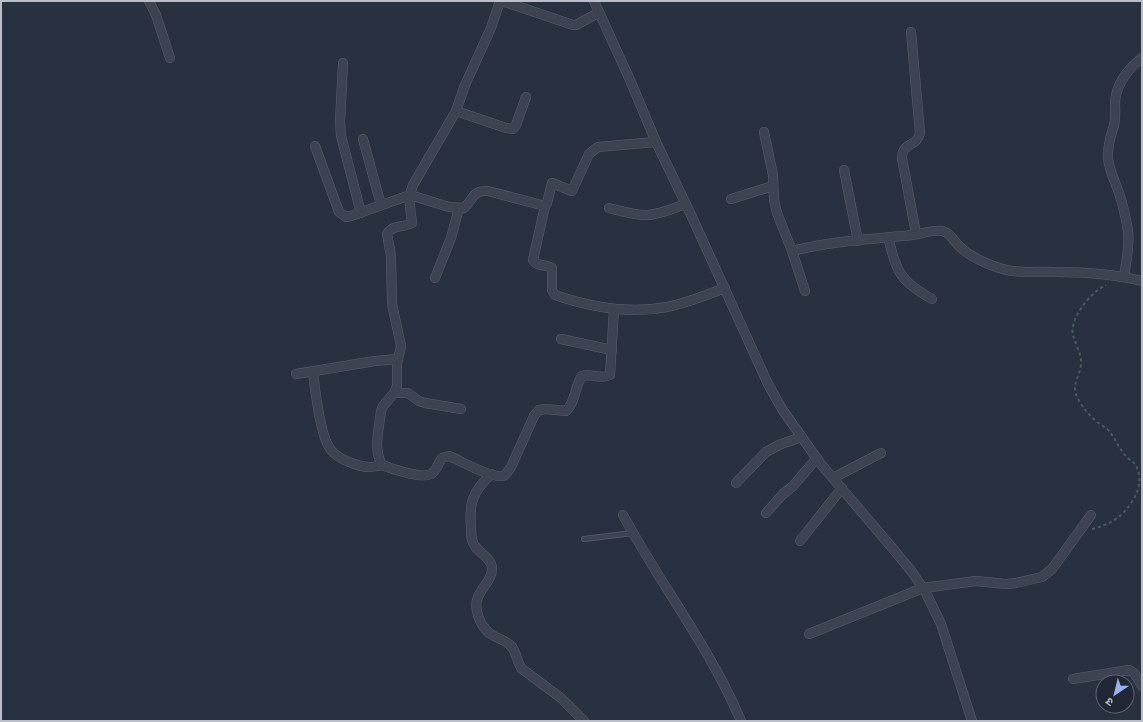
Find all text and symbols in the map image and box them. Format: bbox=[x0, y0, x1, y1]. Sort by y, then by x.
north arrow bbox=[1095, 674, 1135, 714]
text: उ bbox=[1102, 694, 1116, 711]

